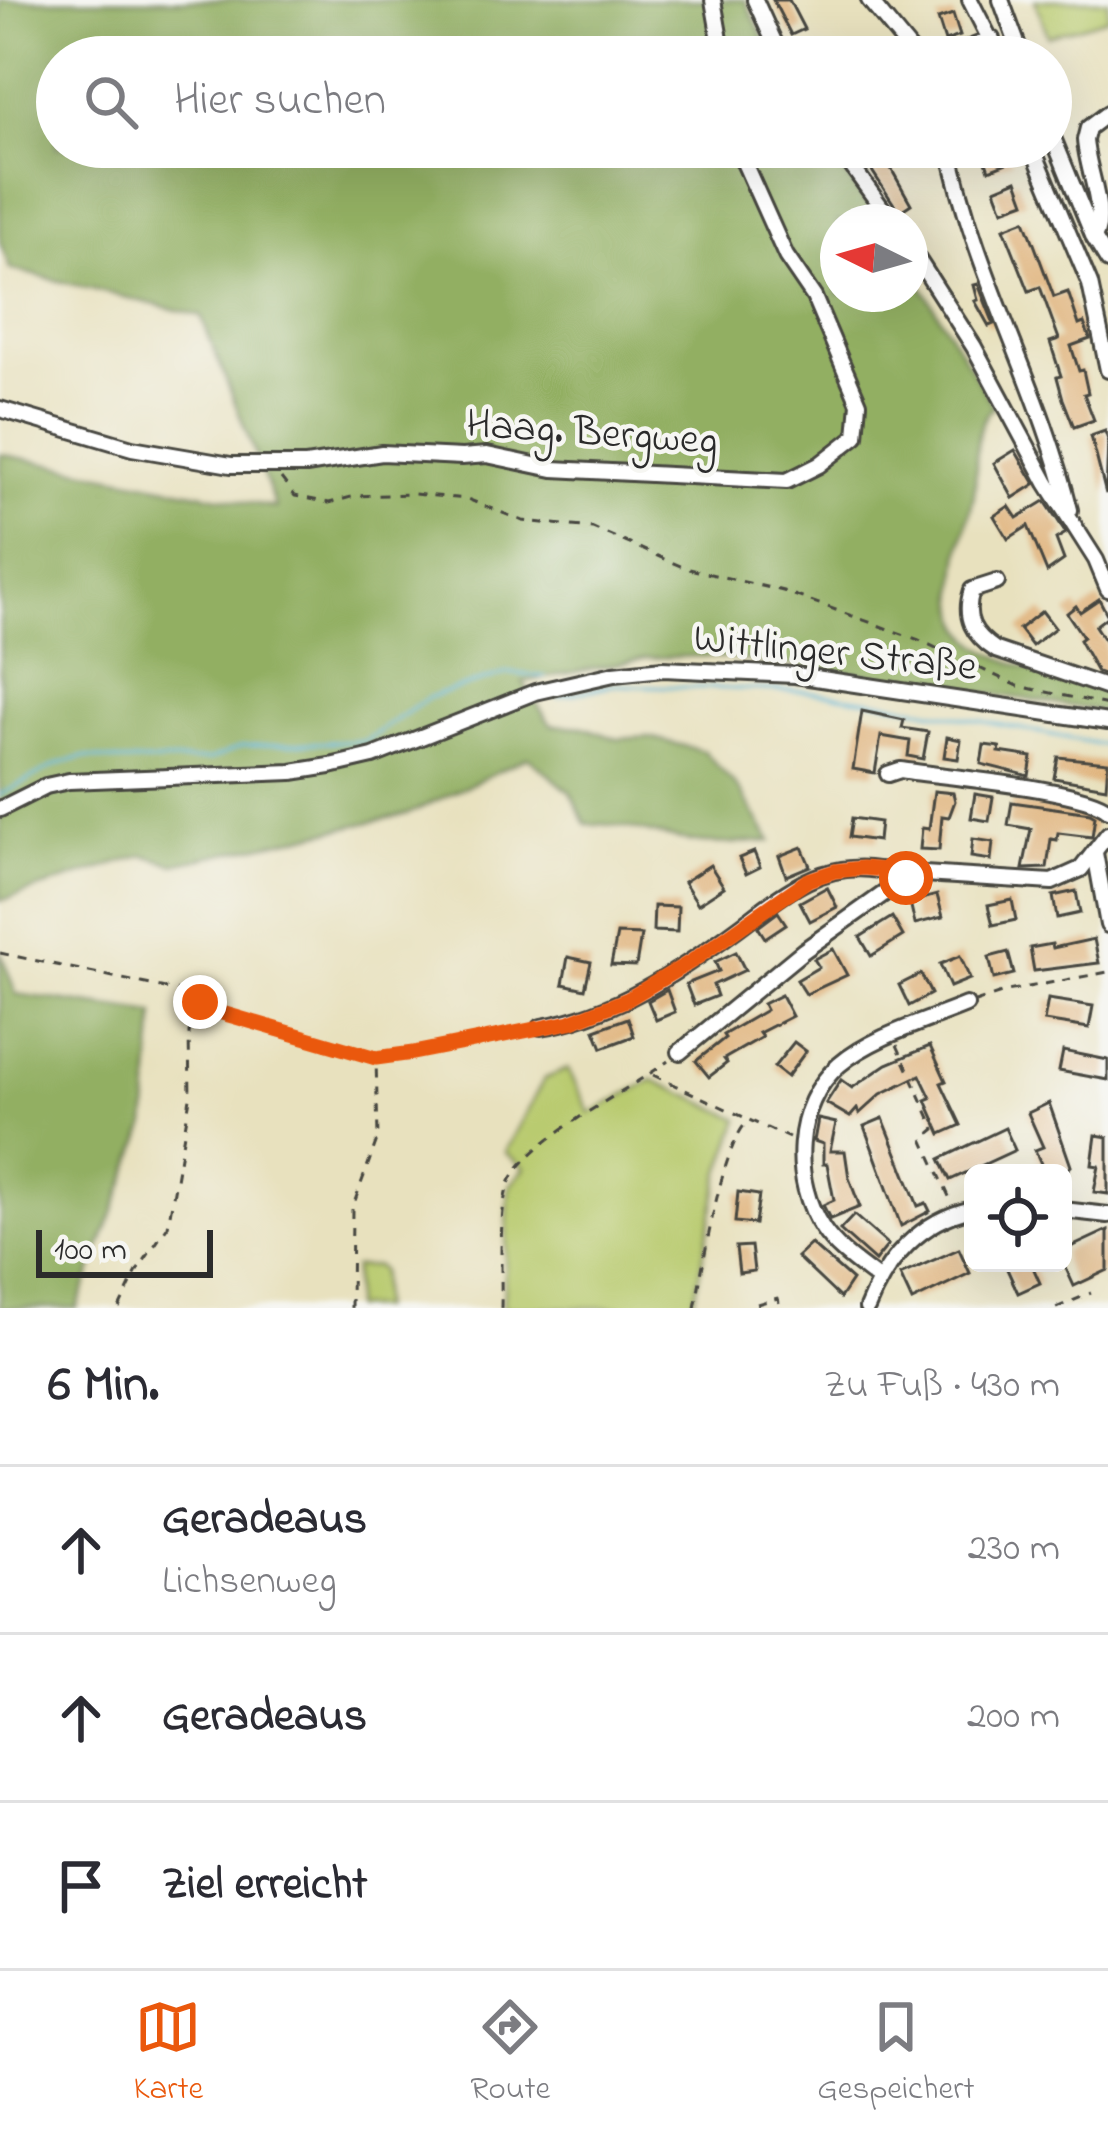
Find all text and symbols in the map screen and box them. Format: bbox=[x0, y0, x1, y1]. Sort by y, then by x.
search box bbox=[36, 36, 1072, 168]
icon: search bbox=[78, 69, 144, 135]
text: Hier suchen bbox=[174, 69, 386, 135]
north arrow bbox=[820, 204, 928, 312]
street label: Haag. Bergweg bbox=[464, 395, 720, 473]
street label: Wittlinger Straße bbox=[690, 609, 980, 699]
route start bbox=[879, 851, 933, 905]
route end bbox=[173, 975, 227, 1029]
map controls bbox=[964, 1164, 1072, 1272]
button: locate bbox=[964, 1164, 1072, 1272]
scale bar bbox=[36, 1224, 213, 1277]
text: 100 m bbox=[54, 1227, 127, 1275]
text: 6 Min. bbox=[48, 1349, 159, 1424]
text: Zu Fuß · 430 m bbox=[824, 1358, 1060, 1415]
text: Geradeaus bbox=[162, 1488, 367, 1554]
icon: ahead bbox=[48, 1517, 114, 1583]
text: 230 m bbox=[968, 1521, 1060, 1578]
text: Lichsenweg bbox=[162, 1554, 336, 1611]
icon: ahead bbox=[48, 1685, 114, 1751]
text: Geradeaus bbox=[162, 1685, 367, 1751]
text: 200 m bbox=[967, 1689, 1060, 1746]
icon: arrive bbox=[48, 1853, 114, 1919]
text: Ziel erreicht bbox=[162, 1853, 367, 1919]
tab: Karte bbox=[133, 1994, 203, 2114]
tab: Route bbox=[470, 1994, 550, 2114]
tab: Gespeichert bbox=[817, 1994, 975, 2114]

